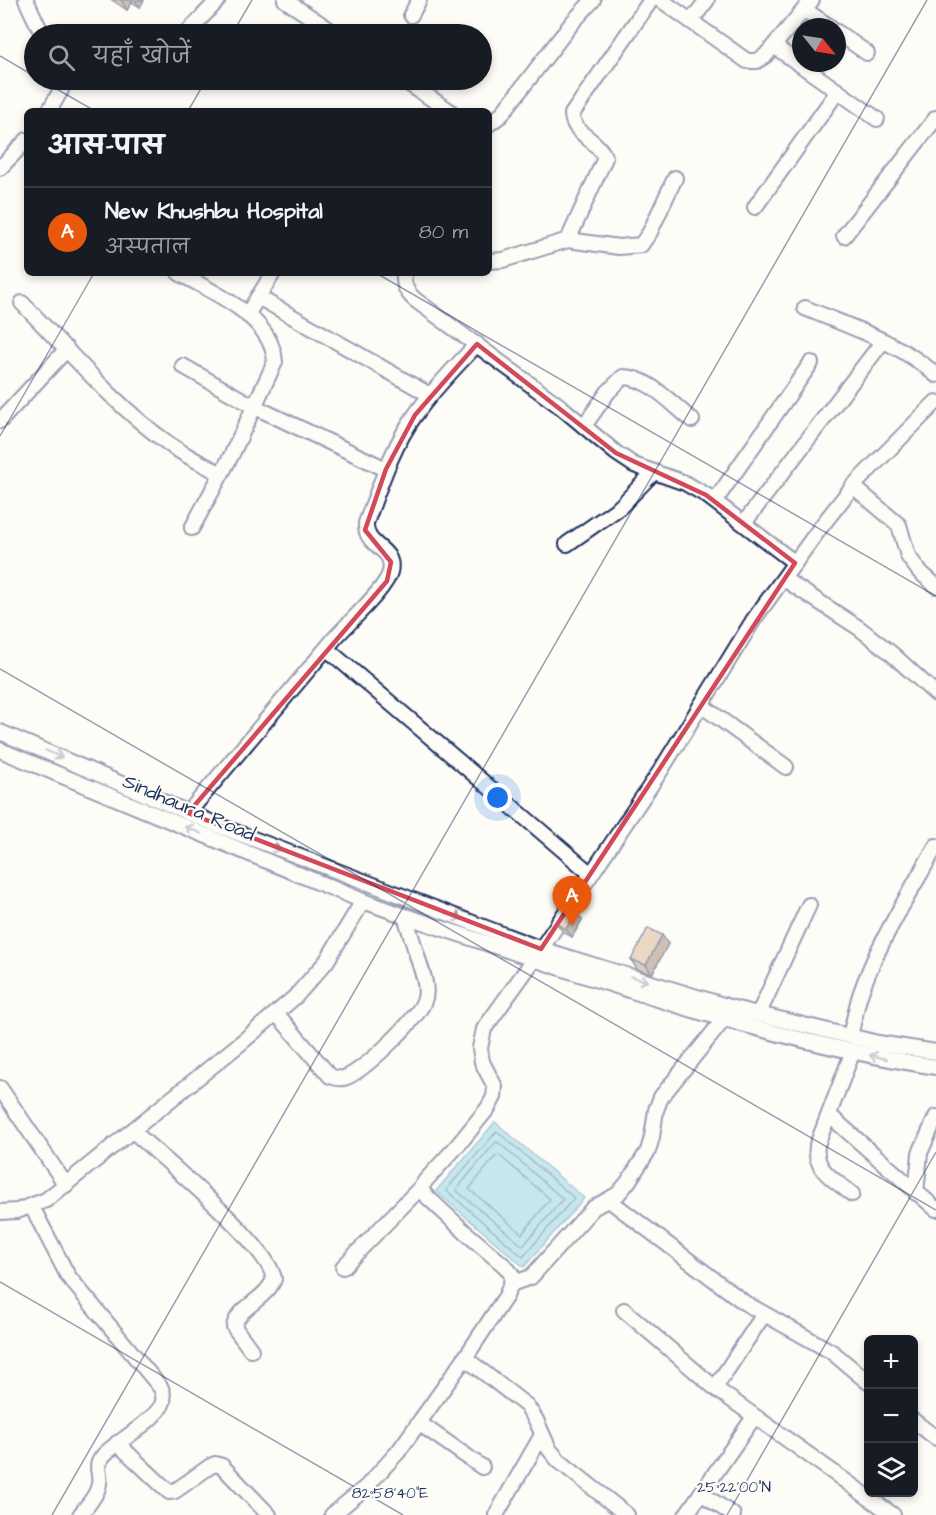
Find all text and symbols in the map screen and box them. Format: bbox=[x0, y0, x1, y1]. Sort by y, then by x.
north arrow bbox=[792, 18, 846, 72]
search box bbox=[24, 24, 492, 90]
icon: search bbox=[45, 41, 78, 74]
text: यहाँ खोजें bbox=[93, 41, 191, 72]
text: आस-पास bbox=[48, 128, 164, 164]
text: New Khushbu Hospital bbox=[105, 196, 323, 227]
text: A bbox=[61, 218, 74, 246]
text: 80 m bbox=[419, 218, 468, 246]
text: अस्पताल bbox=[105, 233, 190, 261]
one-way arrow bbox=[45, 750, 63, 761]
street label: Sindhaura Road bbox=[118, 767, 260, 849]
your location bbox=[483, 783, 512, 812]
one-way arrow bbox=[184, 824, 203, 835]
one-way arrow bbox=[262, 842, 281, 853]
pin: A bbox=[552, 876, 592, 926]
one-way arrow bbox=[444, 912, 463, 923]
one-way arrow bbox=[629, 974, 648, 985]
one-way arrow bbox=[869, 1050, 888, 1062]
map controls bbox=[864, 1335, 918, 1497]
button: + bbox=[864, 1335, 918, 1389]
button: − bbox=[864, 1389, 918, 1443]
button: layers bbox=[864, 1443, 918, 1497]
text: 25°22'00"N bbox=[697, 1477, 771, 1498]
text: 82°58'40"E bbox=[352, 1483, 428, 1504]

